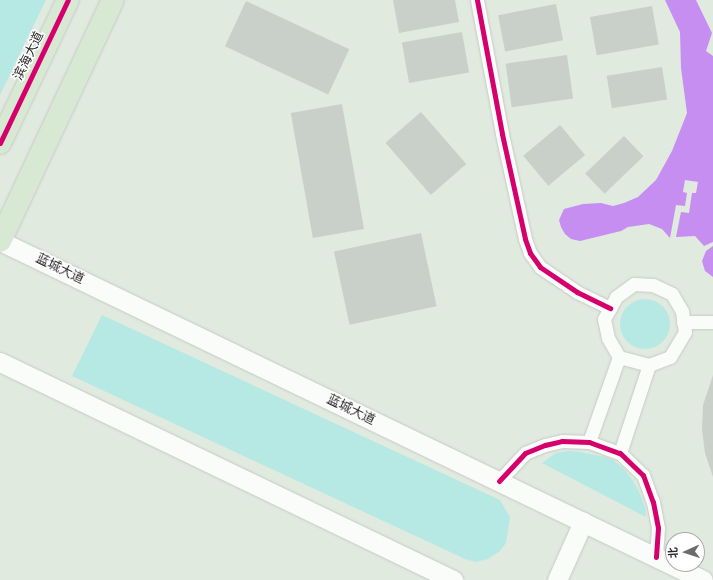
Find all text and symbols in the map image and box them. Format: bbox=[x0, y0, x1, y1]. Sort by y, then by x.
street label: 滨海大道 bbox=[11, 29, 47, 83]
street label: 蓝城大道 bbox=[33, 251, 87, 287]
street label: 蓝城大道 bbox=[324, 392, 378, 428]
north arrow bbox=[665, 532, 705, 572]
text: 北 bbox=[667, 547, 680, 558]

